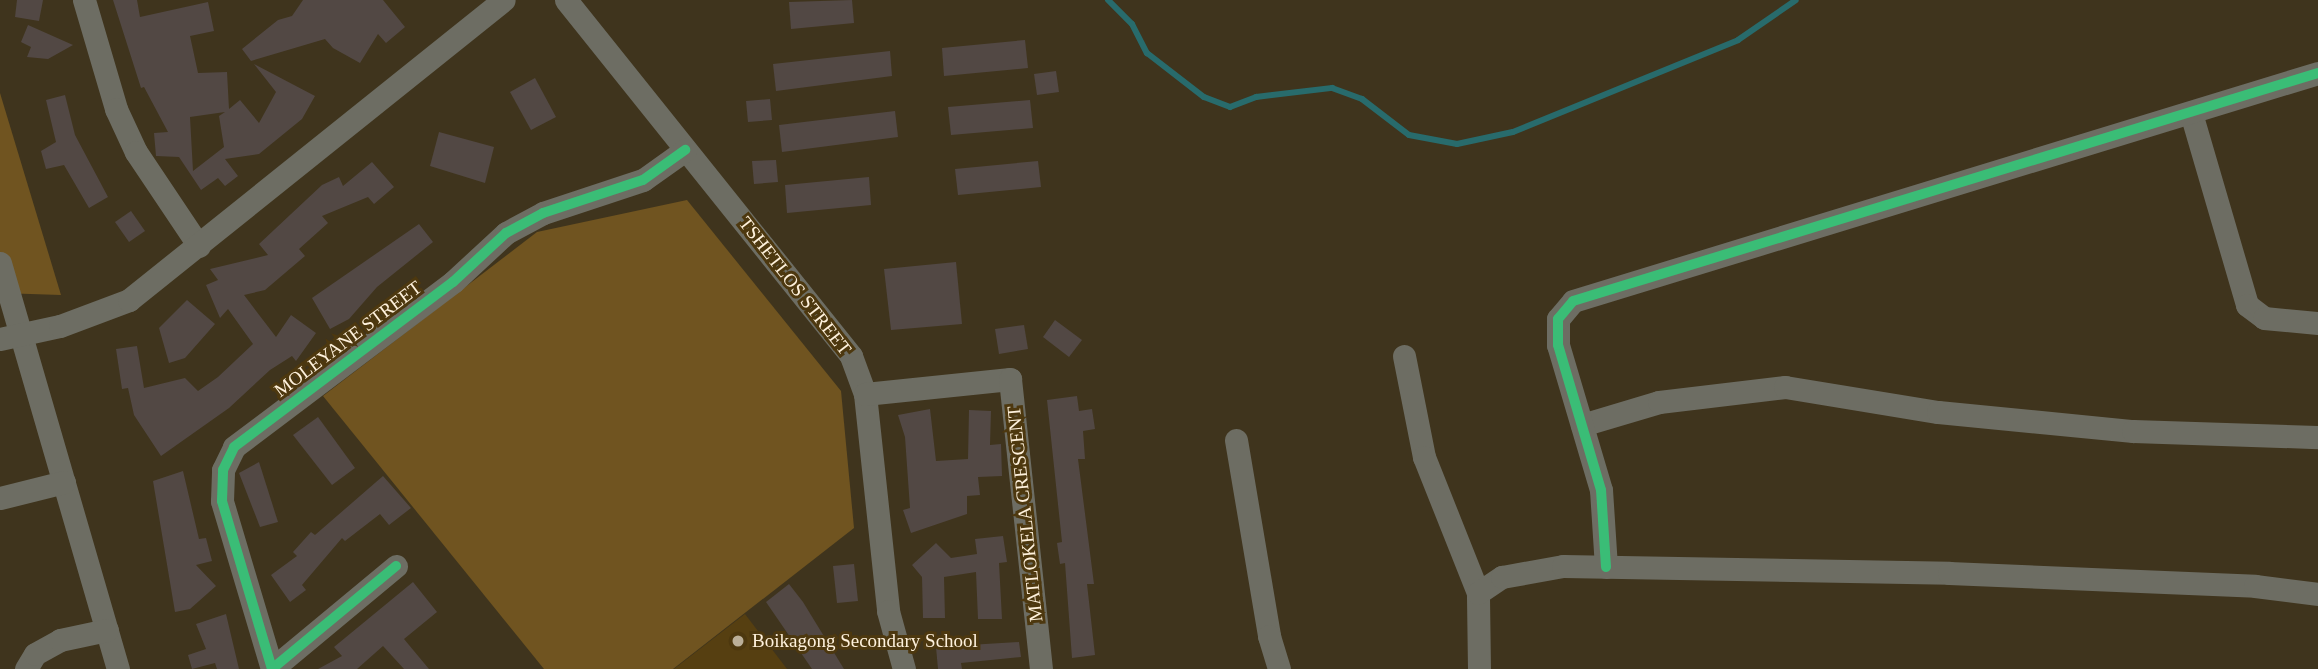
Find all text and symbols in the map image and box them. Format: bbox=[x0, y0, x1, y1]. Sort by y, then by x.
street label: TSHETLOS STREET bbox=[734, 212, 856, 360]
street label: MOLEYANE STREET bbox=[270, 276, 426, 402]
street label: MATLOKELA CRESCENT bbox=[1002, 404, 1048, 624]
place label: Boikagong Secondary School bbox=[752, 630, 978, 652]
marker: Boikagong Secondary School bbox=[730, 633, 746, 649]

